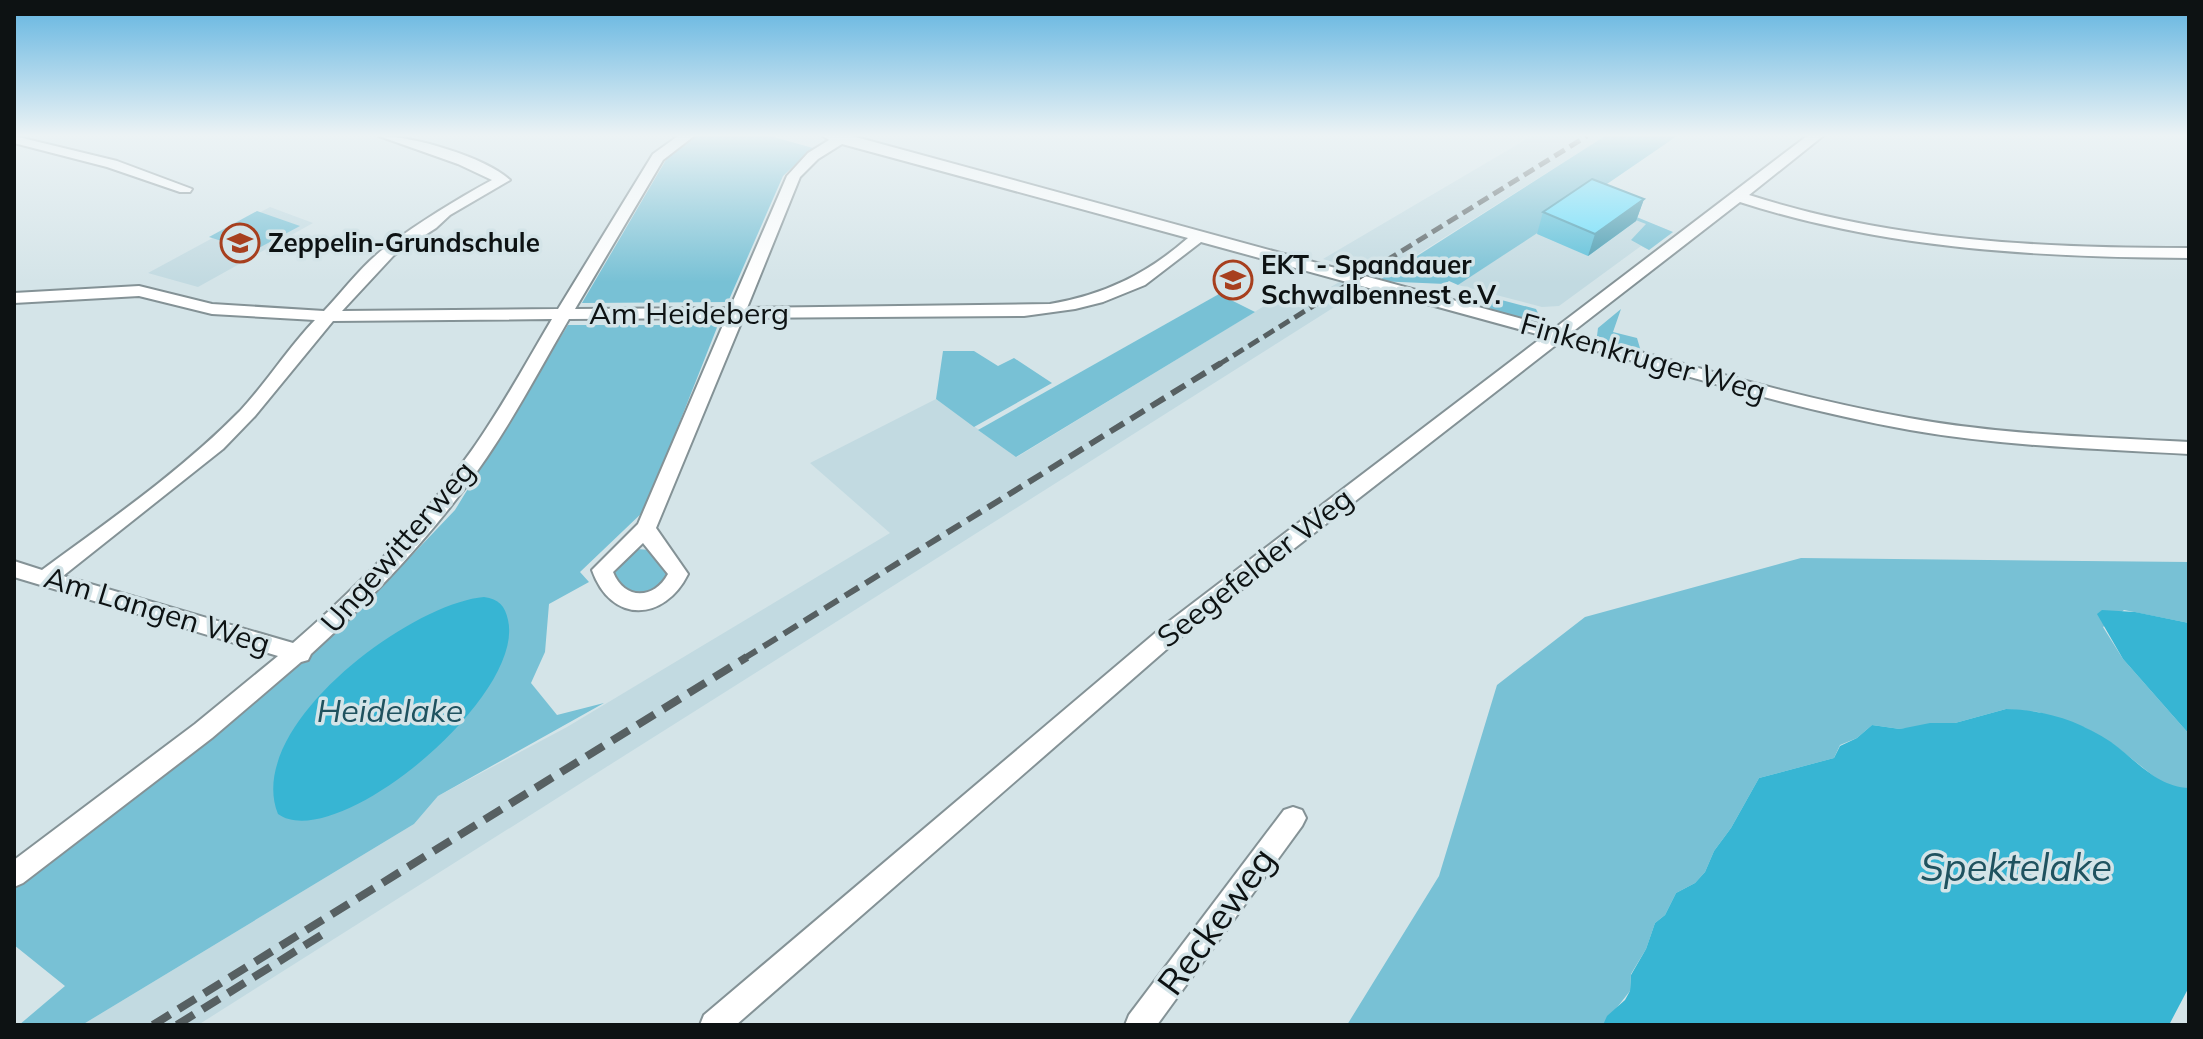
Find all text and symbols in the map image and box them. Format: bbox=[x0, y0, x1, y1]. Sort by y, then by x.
school or university icon: Zeppelin-Grundschule bbox=[219, 222, 261, 264]
place label: Zeppelin-Grundschule bbox=[268, 226, 540, 259]
place label: EKT - Spandauer Schwalbennest e.V. bbox=[1261, 248, 1501, 311]
school or university icon: EKT - Spandauer Schwalbennest e.V. bbox=[1212, 259, 1254, 301]
street label: Am Heideberg bbox=[589, 294, 789, 332]
street label: Finkenkruger Weg bbox=[1516, 304, 1770, 410]
street label: Ungewitterweg bbox=[312, 452, 482, 640]
street label: Seegefelder Weg bbox=[1149, 479, 1360, 655]
street label: Am Langen Weg bbox=[40, 558, 275, 662]
water label: Heidelake bbox=[317, 690, 463, 730]
street label: Reckeweg bbox=[1147, 838, 1284, 1003]
water label: Spektelake bbox=[1920, 843, 2112, 891]

